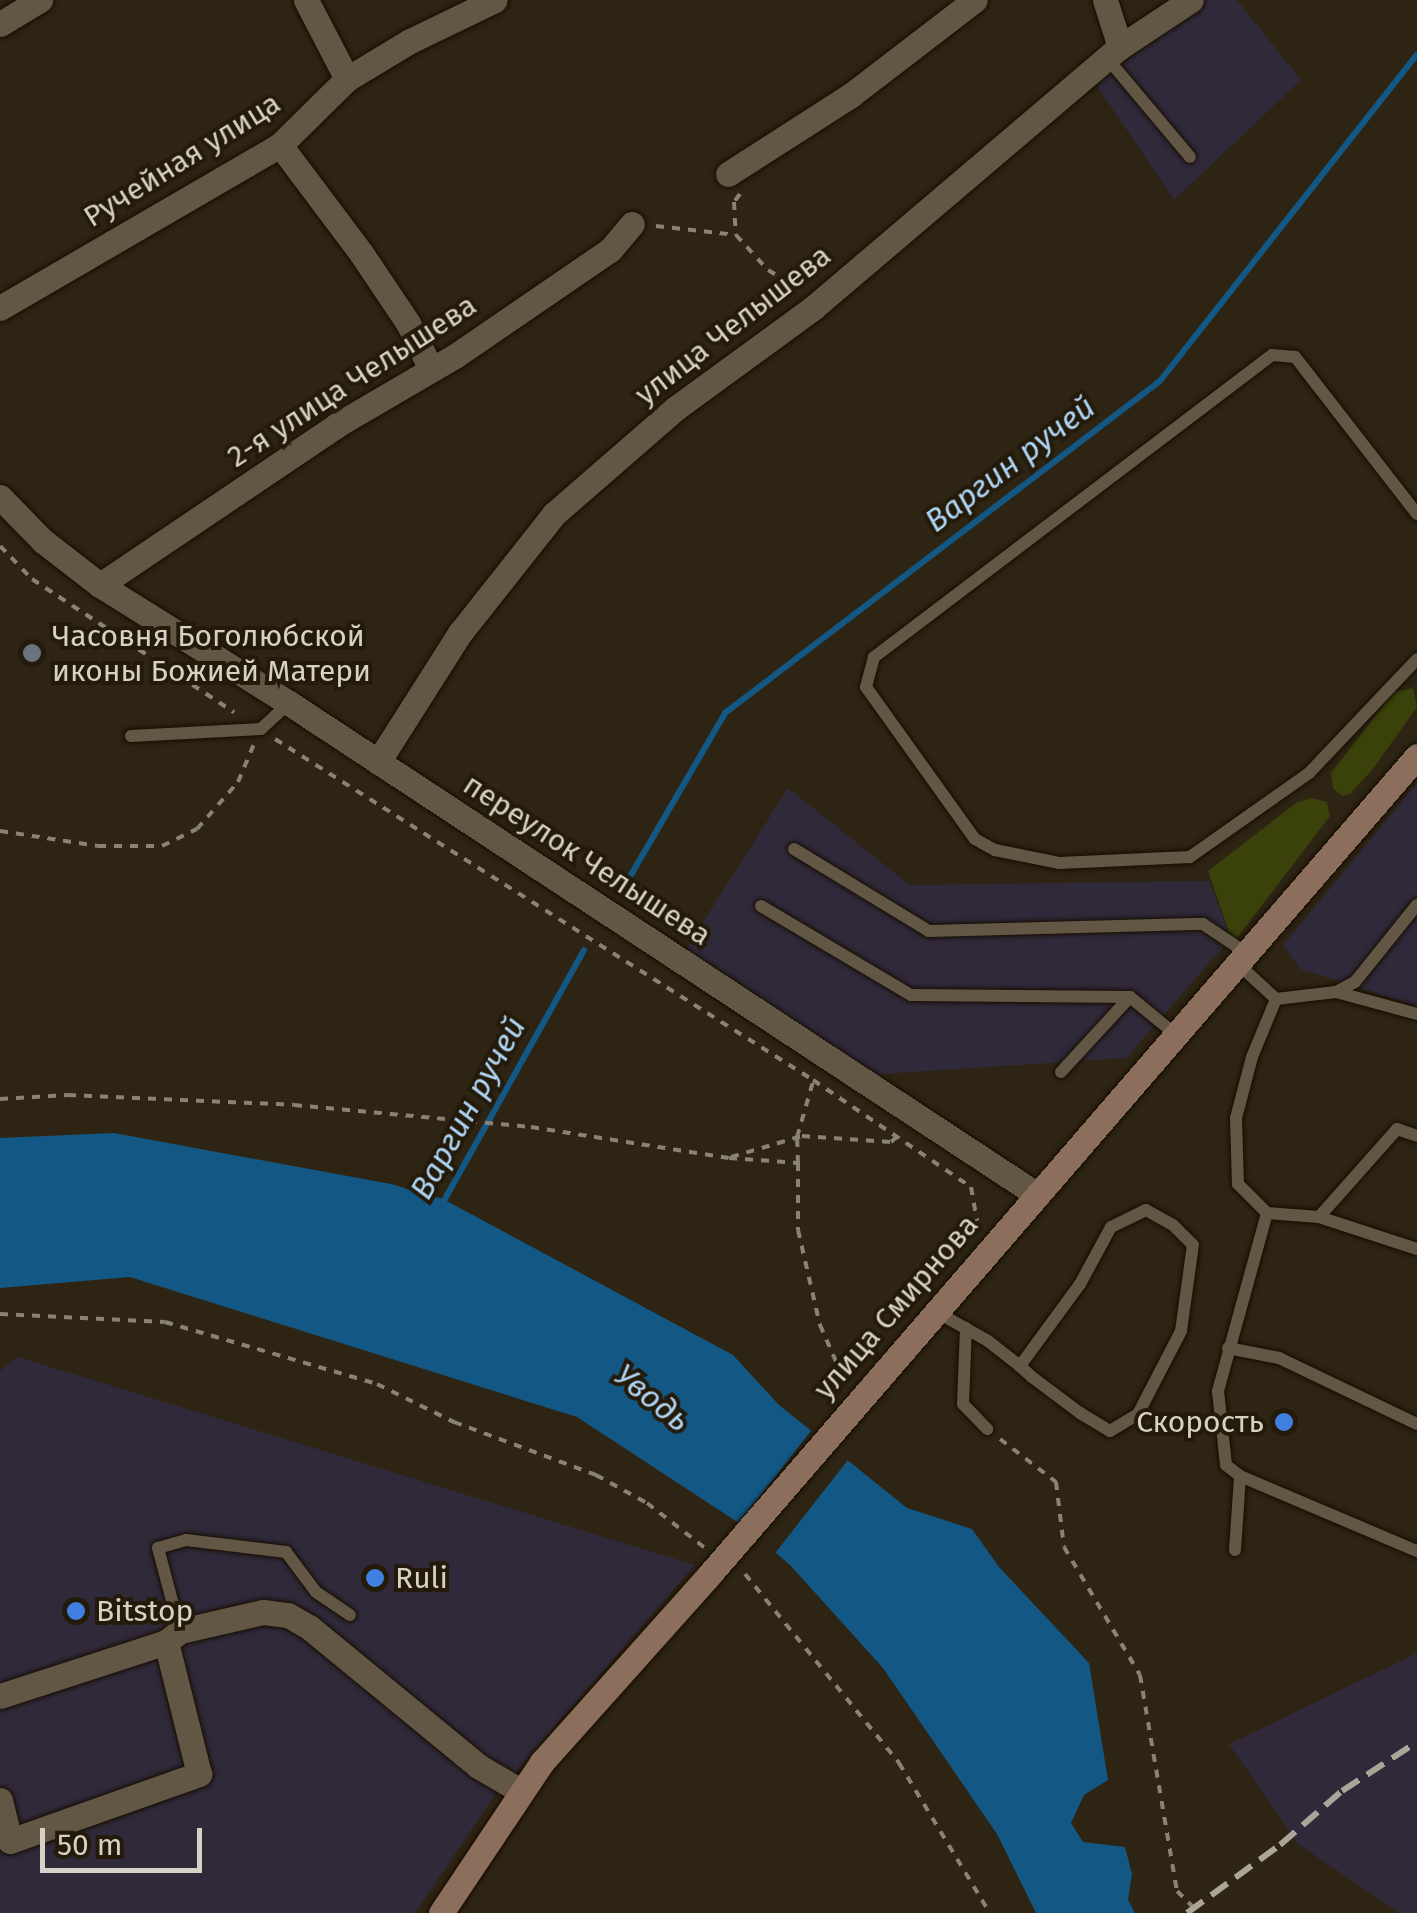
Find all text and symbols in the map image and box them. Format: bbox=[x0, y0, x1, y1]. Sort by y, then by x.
street label: Ручейная улица bbox=[77, 85, 287, 235]
street label: улица Челышева bbox=[628, 237, 838, 413]
street label: 2-я улица Челышева bbox=[221, 287, 483, 475]
water label: Варгин ручей bbox=[918, 388, 1102, 540]
place label: Часовня Боголюбской иконы Божией Матери bbox=[52, 618, 371, 688]
marker: Часовня Боголюбской иконы Божией Матери bbox=[21, 642, 43, 664]
street label: переулок Челышева bbox=[457, 767, 717, 953]
water label: Варгин ручей bbox=[402, 1010, 534, 1206]
street label: улица Смирнова bbox=[806, 1207, 986, 1407]
water label: Уводь bbox=[607, 1356, 697, 1440]
place label: Скорость bbox=[1136, 1404, 1264, 1440]
marker: Скорость bbox=[1273, 1411, 1295, 1433]
place label: Ruli bbox=[395, 1560, 448, 1596]
marker: Ruli bbox=[364, 1567, 386, 1589]
place label: Bitstop bbox=[96, 1593, 193, 1629]
marker: Bitstop bbox=[65, 1600, 87, 1622]
scale bar bbox=[45, 1808, 208, 1870]
text: 50 m bbox=[57, 1827, 122, 1863]

